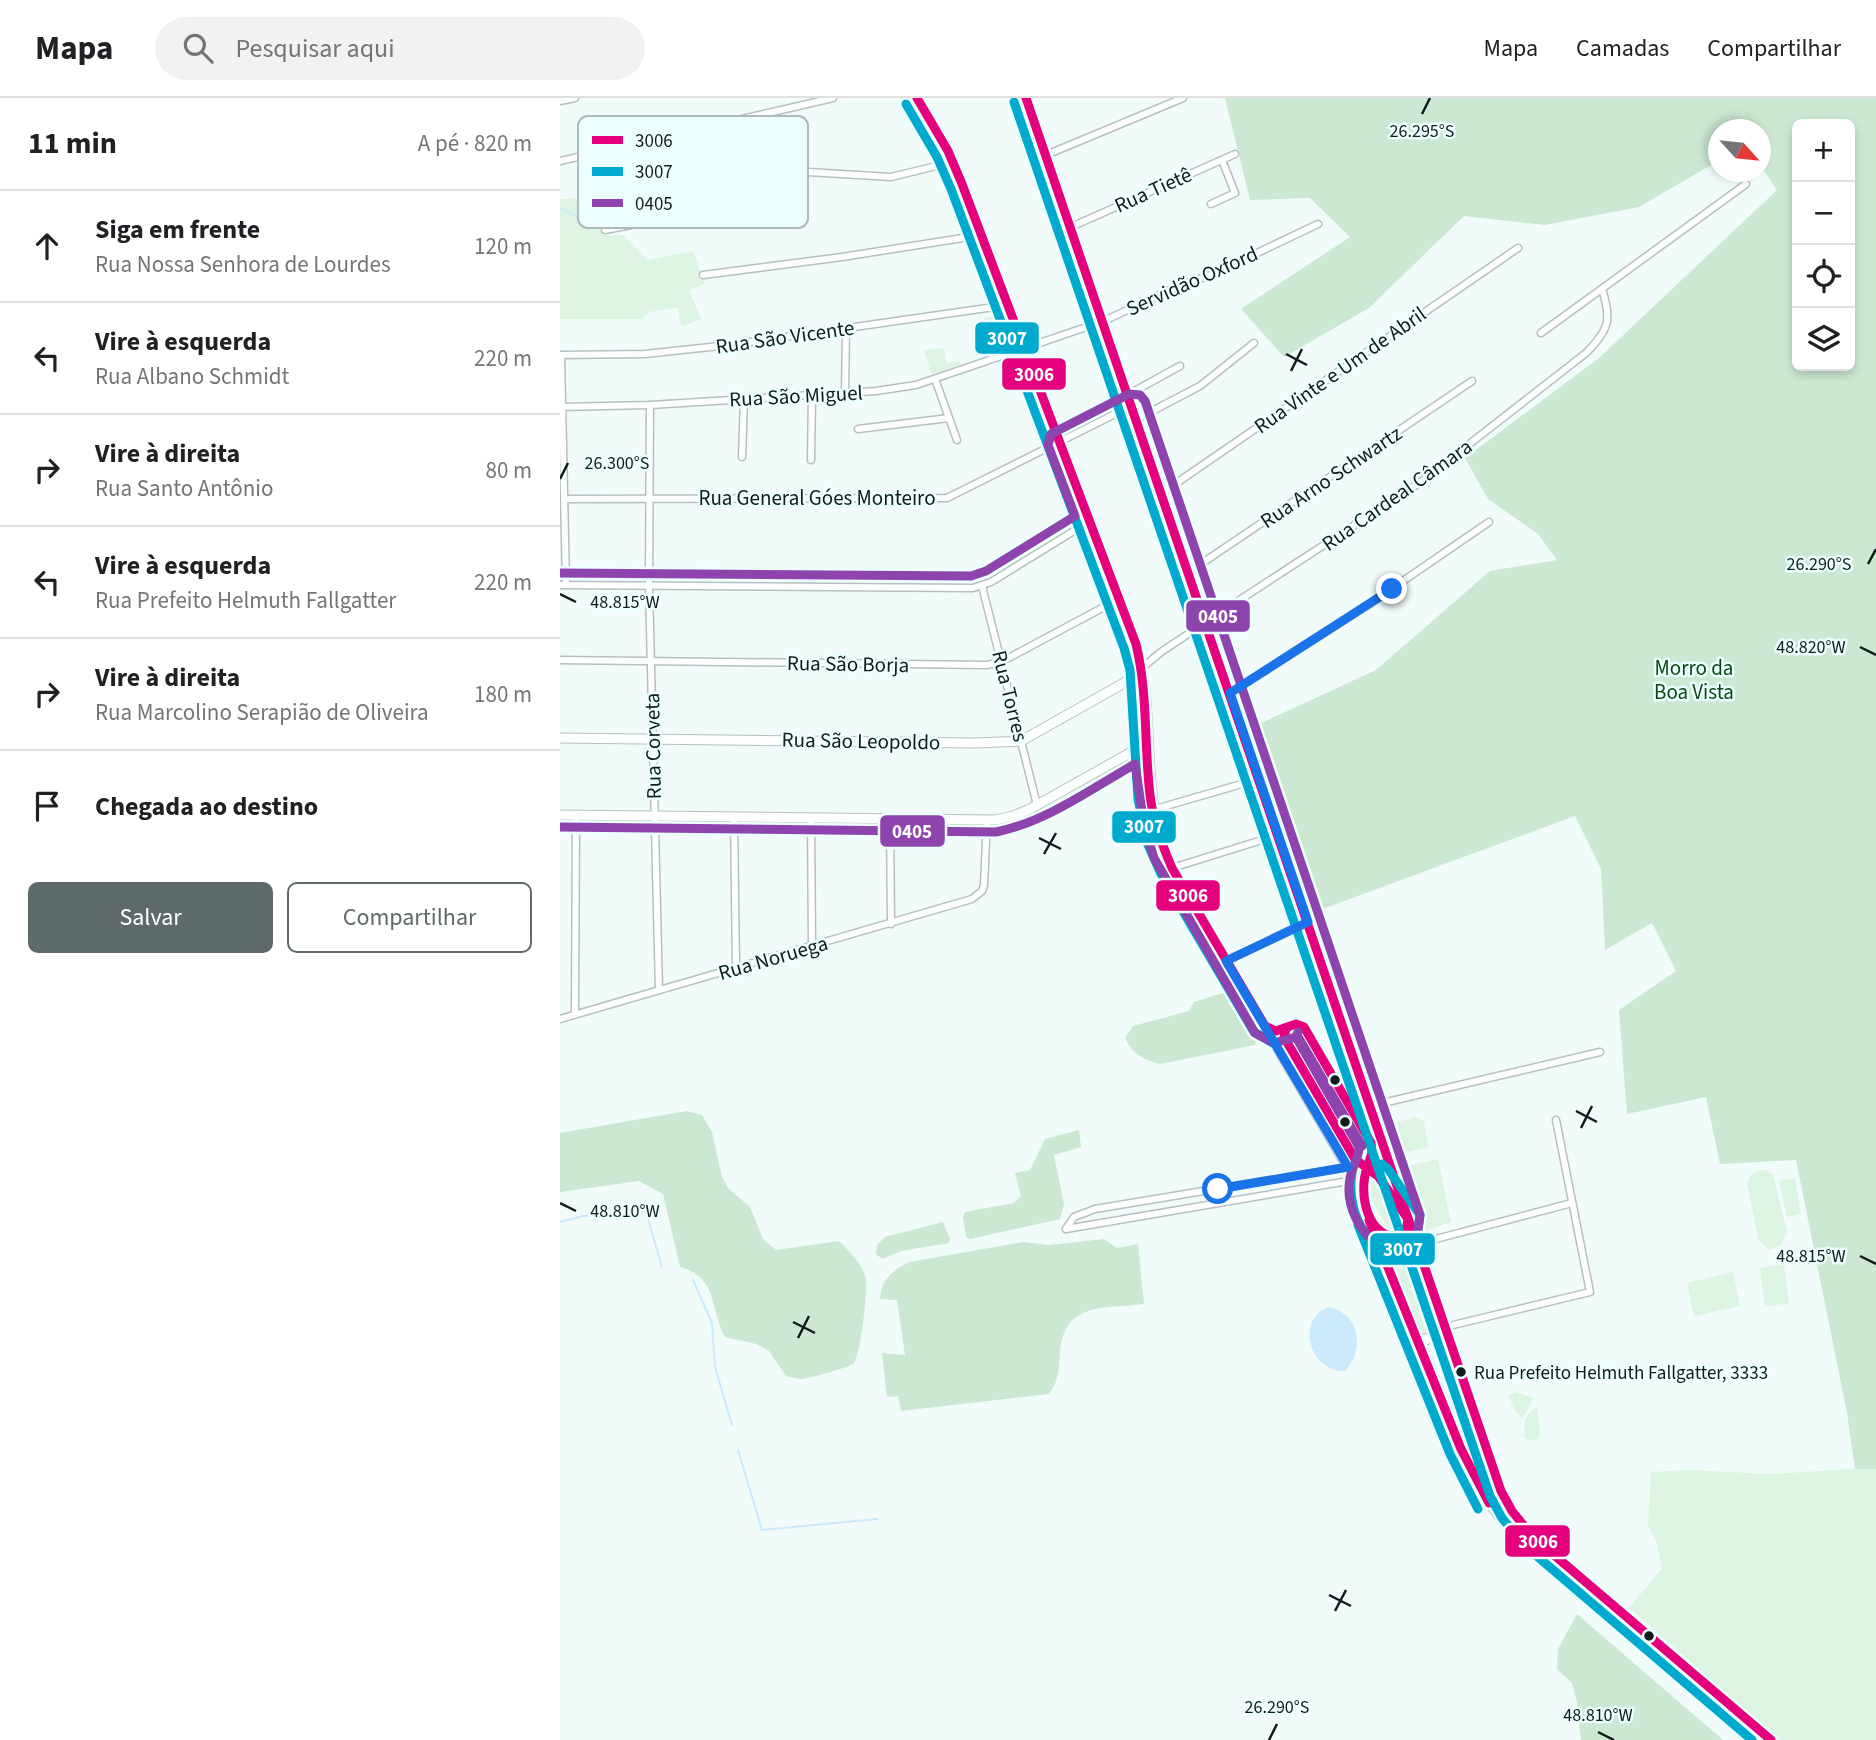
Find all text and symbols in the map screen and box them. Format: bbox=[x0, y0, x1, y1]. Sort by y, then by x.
search box bbox=[155, 17, 645, 80]
text: Mapa bbox=[35, 25, 113, 72]
icon: search bbox=[179, 29, 217, 67]
text: Pesquisar aqui bbox=[235, 30, 395, 67]
text: Mapa bbox=[1483, 31, 1538, 66]
text: Camadas bbox=[1576, 31, 1669, 66]
text: Compartilhar bbox=[1707, 31, 1841, 66]
legend bbox=[578, 116, 808, 228]
text: 26.295°S bbox=[1390, 119, 1454, 144]
north arrow bbox=[1708, 119, 1771, 182]
map controls bbox=[1792, 119, 1855, 371]
button: + bbox=[1792, 119, 1855, 182]
text: 11 min bbox=[28, 122, 117, 165]
text: A pé · 820 m bbox=[418, 127, 532, 160]
text: 3006 bbox=[635, 128, 673, 155]
text: 3007 bbox=[635, 159, 673, 186]
street label: Rua Tietê bbox=[1109, 160, 1197, 220]
button: − bbox=[1792, 182, 1855, 245]
text: 0405 bbox=[635, 191, 673, 218]
text: Siga em frente bbox=[95, 211, 260, 248]
icon: ahead bbox=[28, 227, 66, 265]
text: 120 m bbox=[474, 230, 532, 263]
street label: Servidão Oxford bbox=[1121, 239, 1263, 323]
button: locate bbox=[1792, 245, 1855, 308]
text: Rua Nossa Senhora de Lourdes bbox=[95, 248, 391, 281]
street label: Rua Vinte e Um de Abril bbox=[1248, 299, 1432, 441]
button: layers bbox=[1792, 308, 1855, 371]
street label: Rua São Vicente bbox=[714, 312, 856, 362]
line badge: 3007 bbox=[974, 321, 1040, 355]
text: Vire à esquerda bbox=[95, 323, 271, 360]
text: 3007 bbox=[987, 326, 1027, 353]
icon: left bbox=[28, 339, 66, 377]
text: 220 m bbox=[474, 342, 532, 375]
line badge: 3006 bbox=[1001, 357, 1067, 391]
text: Rua Albano Schmidt bbox=[95, 360, 289, 393]
text: 3006 bbox=[1014, 362, 1054, 389]
street label: Rua São Miguel bbox=[728, 378, 864, 414]
street label: Rua Arno Schwartz bbox=[1254, 418, 1408, 536]
street label: Rua Cardeal Câmara bbox=[1316, 432, 1478, 558]
text: Vire à direita bbox=[95, 435, 240, 472]
icon: right bbox=[28, 451, 66, 489]
text: 26.300°S bbox=[585, 451, 649, 476]
text: 80 m bbox=[485, 454, 532, 487]
text: Rua Santo Antônio bbox=[95, 472, 273, 505]
street label: Rua General Góes Monteiro bbox=[698, 483, 936, 513]
text: Vire à esquerda bbox=[95, 547, 271, 584]
text: 26.290°S bbox=[1787, 552, 1851, 577]
icon: left bbox=[28, 563, 66, 601]
text: 220 m bbox=[474, 566, 532, 599]
route end bbox=[1376, 573, 1407, 604]
text: Rua Prefeito Helmuth Fallgatter bbox=[95, 584, 396, 617]
text: 48.815°W bbox=[590, 590, 660, 615]
line badge: 0405 bbox=[1185, 599, 1251, 633]
text: 0405 bbox=[1198, 604, 1238, 631]
text: 48.820°W bbox=[1776, 635, 1846, 660]
street label: Rua Torres bbox=[984, 647, 1036, 745]
street label: Rua São Borja bbox=[787, 648, 909, 680]
park label: Morro da Boa Vista bbox=[1654, 653, 1734, 707]
text: Vire à direita bbox=[95, 659, 240, 696]
icon: right bbox=[28, 675, 66, 713]
text: 180 m bbox=[474, 678, 532, 711]
street label: Rua Corveta bbox=[637, 692, 669, 800]
text: Rua Marcolino Serapião de Oliveira bbox=[95, 696, 429, 729]
street label: Rua São Leopoldo bbox=[781, 725, 941, 757]
icon: arrive bbox=[28, 787, 66, 825]
text: Chegada ao destino bbox=[95, 788, 318, 825]
line badge: 3007 bbox=[1111, 810, 1177, 844]
line badge: 0405 bbox=[879, 814, 946, 848]
text: 3007 bbox=[1124, 814, 1164, 841]
text: 0405 bbox=[892, 819, 932, 846]
line badge: 3006 bbox=[1155, 879, 1221, 912]
button: Salvar bbox=[28, 882, 273, 953]
button: Compartilhar bbox=[287, 882, 532, 953]
text: 3006 bbox=[1168, 883, 1208, 910]
street label: Rua Noruega bbox=[715, 928, 831, 988]
unlabelled marker bbox=[1328, 1073, 1342, 1087]
unlabelled marker bbox=[1338, 1115, 1352, 1129]
route start bbox=[1202, 1173, 1233, 1204]
text: 48.810°W bbox=[590, 1199, 660, 1224]
line badge: 3007 bbox=[1369, 1232, 1436, 1266]
text: 3007 bbox=[1383, 1237, 1423, 1264]
text: 48.815°W bbox=[1776, 1244, 1846, 1269]
place label: Rua Prefeito Helmuth Fallgatter, 3333 bbox=[1474, 1360, 1768, 1387]
marker: Rua Prefeito Helmuth Fallgatter, 3333 bbox=[1454, 1365, 1468, 1379]
line badge: 3006 bbox=[1504, 1524, 1571, 1558]
text: 3006 bbox=[1518, 1529, 1558, 1556]
unlabelled marker bbox=[1642, 1629, 1656, 1643]
text: 26.290°S bbox=[1245, 1695, 1309, 1720]
text: 48.810°W bbox=[1563, 1703, 1633, 1728]

